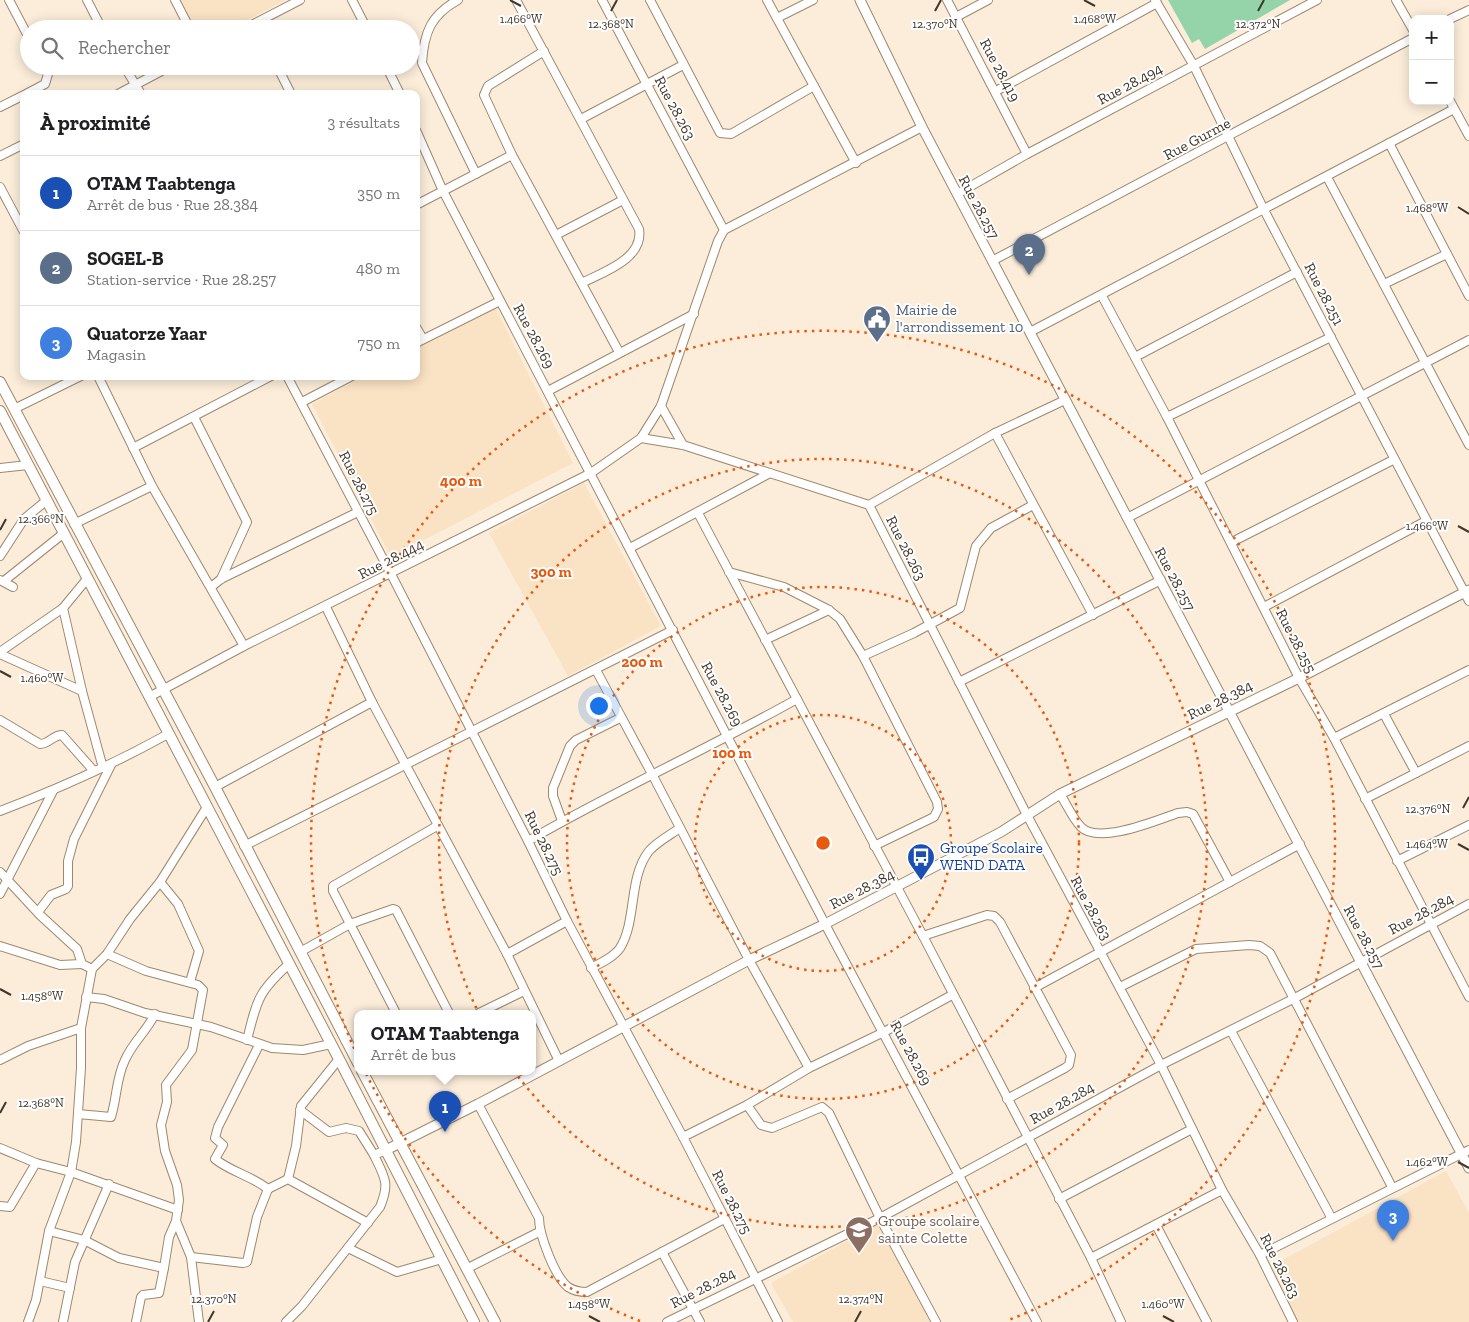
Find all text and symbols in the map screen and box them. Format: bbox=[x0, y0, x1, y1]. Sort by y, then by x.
text: 1.466°W bbox=[500, 12, 543, 26]
text: 1.468°W bbox=[1074, 12, 1117, 26]
map controls bbox=[1409, 15, 1454, 105]
button: + bbox=[1409, 15, 1454, 60]
text: 12.368°N bbox=[588, 17, 634, 31]
text: 12.370°N bbox=[912, 17, 958, 31]
text: 12.372°N bbox=[1236, 17, 1280, 31]
search box bbox=[20, 20, 420, 75]
icon: search bbox=[38, 34, 66, 62]
street label: Rue 28.419 bbox=[976, 35, 1024, 105]
text: Rechercher bbox=[78, 36, 171, 59]
street label: Rue 28.494 bbox=[1094, 59, 1166, 109]
button: − bbox=[1409, 60, 1454, 105]
street label: Rue 28.263 bbox=[651, 73, 699, 143]
text: À proximité bbox=[40, 110, 150, 135]
text: 3 résultats bbox=[327, 113, 400, 132]
street label: Rue Gurme bbox=[1160, 114, 1234, 164]
text: OTAM Taabtenga bbox=[87, 172, 236, 195]
street label: Rue 28.257 bbox=[955, 172, 1003, 242]
text: 1 bbox=[53, 184, 59, 203]
text: 350 m bbox=[357, 184, 400, 203]
text: Arrêt de bus · Rue 28.384 bbox=[87, 195, 258, 214]
text: 1.468°W bbox=[1406, 201, 1449, 215]
pin: 2 bbox=[1013, 234, 1045, 275]
text: SOGEL-B bbox=[87, 247, 163, 270]
text: 2 bbox=[52, 259, 60, 278]
text: 480 m bbox=[356, 259, 400, 278]
street label: Rue 28.251 bbox=[1301, 260, 1348, 329]
text: Station-service · Rue 28.257 bbox=[87, 270, 276, 289]
street label: Rue 28.269 bbox=[509, 301, 559, 371]
place label: Mairie de l'arrondissement 10 bbox=[896, 301, 1023, 336]
public building icon: Mairie de l'arrondissement 10 bbox=[862, 304, 892, 343]
text: Quatorze Yaar bbox=[87, 322, 207, 345]
text: 3 bbox=[52, 334, 60, 353]
text: 750 m bbox=[358, 334, 400, 353]
text: Magasin bbox=[87, 345, 146, 364]
street label: Rue 28.275 bbox=[335, 448, 383, 518]
text: 400 m bbox=[440, 472, 482, 490]
text: 12.366°N bbox=[18, 512, 64, 526]
street label: Rue 28.263 bbox=[882, 513, 930, 583]
text: 1.466°W bbox=[1406, 519, 1449, 533]
street label: Rue 28.444 bbox=[355, 535, 427, 583]
street label: Rue 28.257 bbox=[1151, 544, 1199, 614]
text: 300 m bbox=[530, 563, 572, 581]
street label: Rue 28.255 bbox=[1272, 606, 1320, 677]
text: 200 m bbox=[621, 653, 663, 671]
street label: Rue 28.269 bbox=[697, 659, 747, 729]
text: 1.460°W bbox=[21, 671, 64, 685]
street label: Rue 28.384 bbox=[1184, 676, 1256, 724]
your location bbox=[586, 693, 612, 719]
text: 100 m bbox=[712, 744, 752, 762]
text: 12.376°N bbox=[1406, 802, 1451, 816]
street label: Rue 28.275 bbox=[521, 808, 567, 878]
centre of rings bbox=[814, 834, 832, 852]
text: 1.464°W bbox=[1406, 837, 1449, 851]
place label: Groupe Scolaire WEND DATA bbox=[940, 839, 1043, 874]
bus stop icon: Groupe Scolaire WEND DATA bbox=[906, 842, 936, 881]
street label: Rue 28.384 bbox=[827, 865, 897, 913]
street label: Rue 28.263 bbox=[1067, 873, 1115, 943]
street label: Rue 28.284 bbox=[1386, 889, 1456, 939]
street label: Rue 28.257 bbox=[1340, 902, 1388, 972]
text: 1.458°W bbox=[21, 989, 64, 1003]
popup bbox=[354, 1010, 536, 1075]
street label: Rue 28.269 bbox=[886, 1018, 936, 1088]
text: OTAM Taabtenga bbox=[371, 1022, 519, 1045]
text: Arrêt de bus bbox=[371, 1045, 456, 1064]
street label: Rue 28.284 bbox=[1027, 1078, 1097, 1128]
pin: 1 bbox=[429, 1091, 461, 1132]
text: 12.368°N bbox=[18, 1096, 64, 1110]
text: 1.462°W bbox=[1406, 1155, 1449, 1169]
street label: Rue 28.275 bbox=[708, 1167, 756, 1237]
pin: 3 bbox=[1377, 1200, 1409, 1241]
place label: Groupe scolaire sainte Colette bbox=[878, 1212, 979, 1247]
school or university icon: Groupe scolaire sainte Colette bbox=[844, 1215, 874, 1254]
street label: Rue 28.263 bbox=[1256, 1231, 1304, 1301]
street label: Rue 28.284 bbox=[667, 1264, 739, 1312]
text: 12.370°N bbox=[191, 1292, 237, 1306]
text: 12.374°N bbox=[839, 1292, 883, 1306]
text: 1.458°W bbox=[568, 1297, 611, 1311]
text: 1.460°W bbox=[1142, 1297, 1185, 1311]

